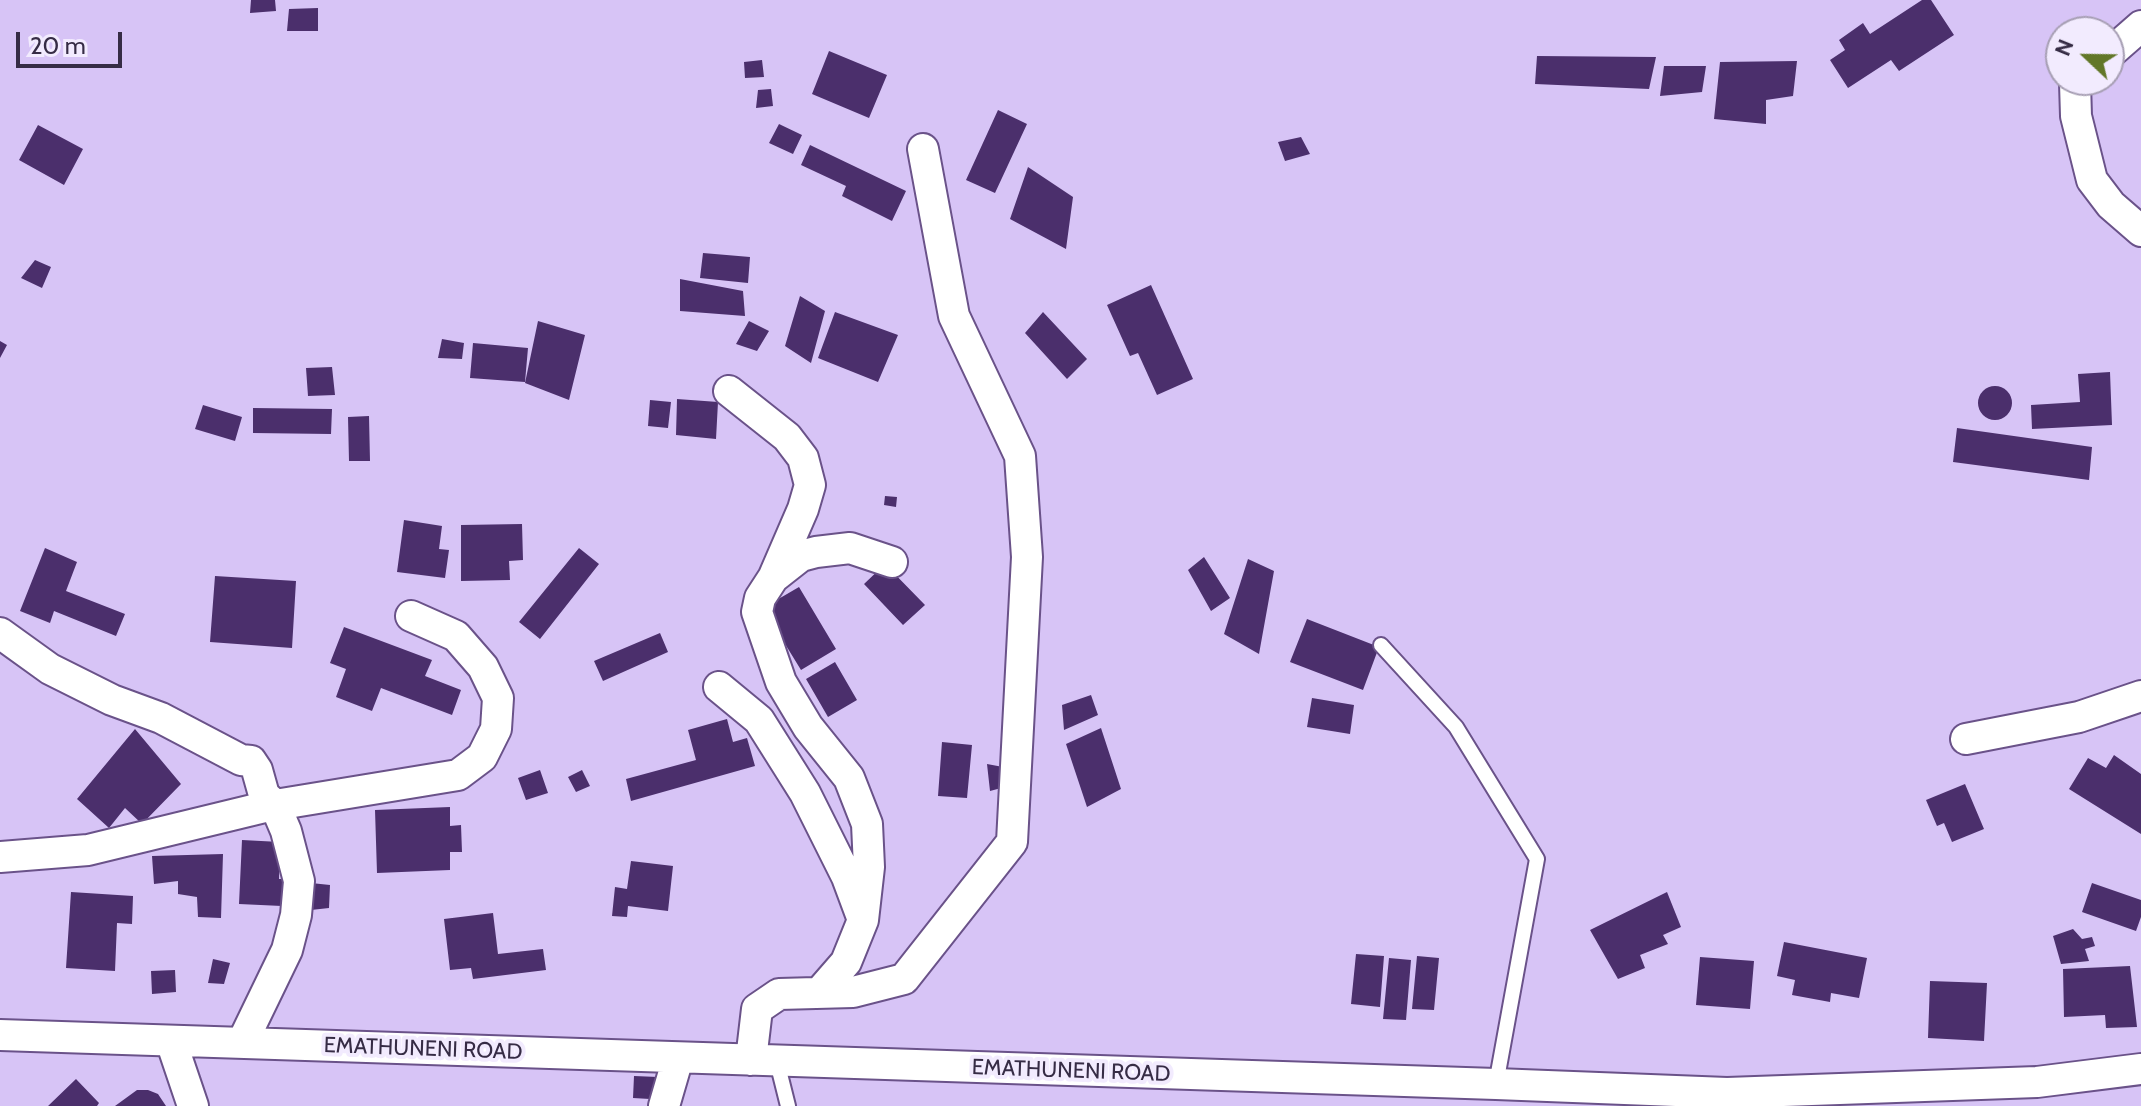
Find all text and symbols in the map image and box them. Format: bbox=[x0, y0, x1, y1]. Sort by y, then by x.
scale bar bbox=[20, 16, 126, 66]
north arrow bbox=[2045, 16, 2125, 96]
text: 20 m bbox=[30, 31, 86, 60]
text: N bbox=[2049, 35, 2080, 60]
street label: EMATHUNENI ROAD bbox=[323, 1032, 523, 1066]
street label: EMATHUNENI ROAD bbox=[971, 1054, 1171, 1088]

